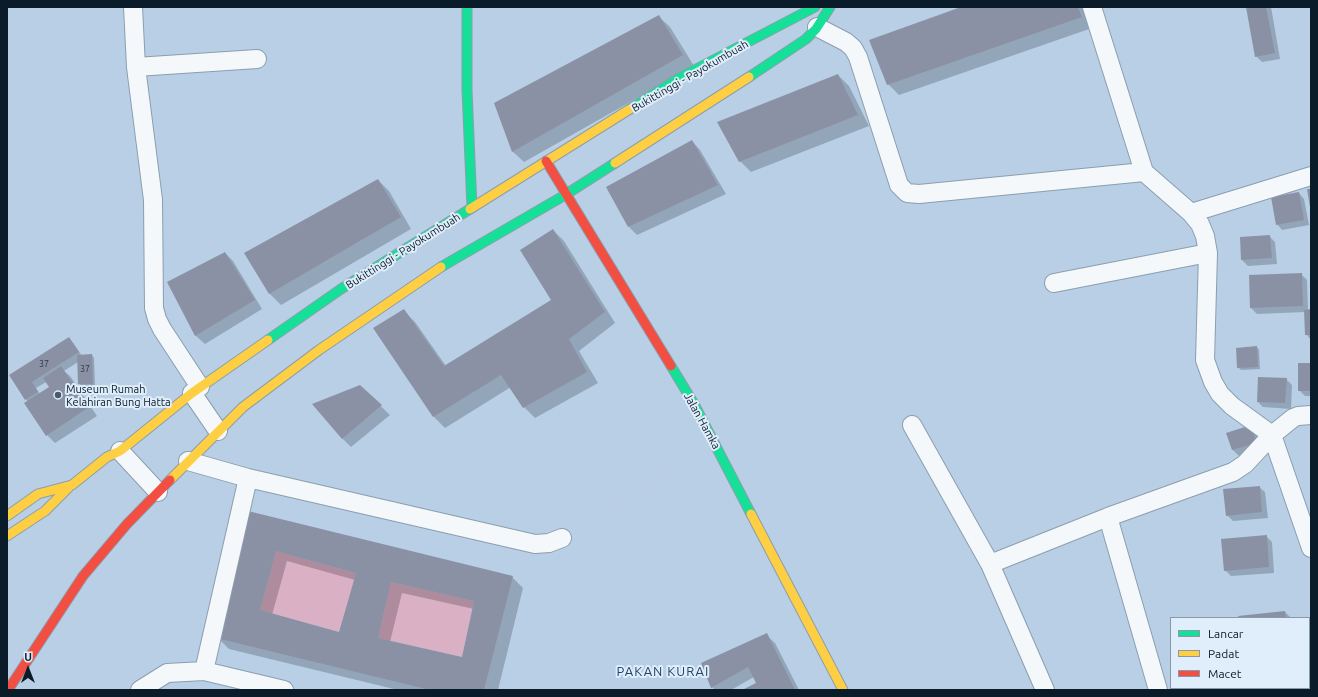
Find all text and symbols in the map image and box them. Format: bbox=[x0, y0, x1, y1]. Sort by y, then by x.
street label: Bukittinggi - Payokumbuah bbox=[629, 37, 751, 115]
street label: Bukittinggi - Payokumbuah bbox=[343, 210, 463, 292]
house number: 37 bbox=[39, 359, 49, 369]
house number: 37 bbox=[80, 364, 90, 374]
place label: Museum Rumah Kelahiran Bung Hatta bbox=[66, 382, 171, 408]
marker: Museum Rumah Kelahiran Bung Hatta bbox=[53, 390, 63, 400]
street label: Jalan Hamka bbox=[681, 390, 723, 452]
legend bbox=[1170, 617, 1310, 689]
text: Lancar bbox=[1208, 627, 1243, 640]
text: Padat bbox=[1208, 647, 1239, 660]
north arrow bbox=[8, 649, 48, 689]
text: U bbox=[24, 651, 32, 663]
district label: PAKAN KURAI bbox=[617, 664, 709, 680]
text: Macet bbox=[1208, 667, 1241, 680]

